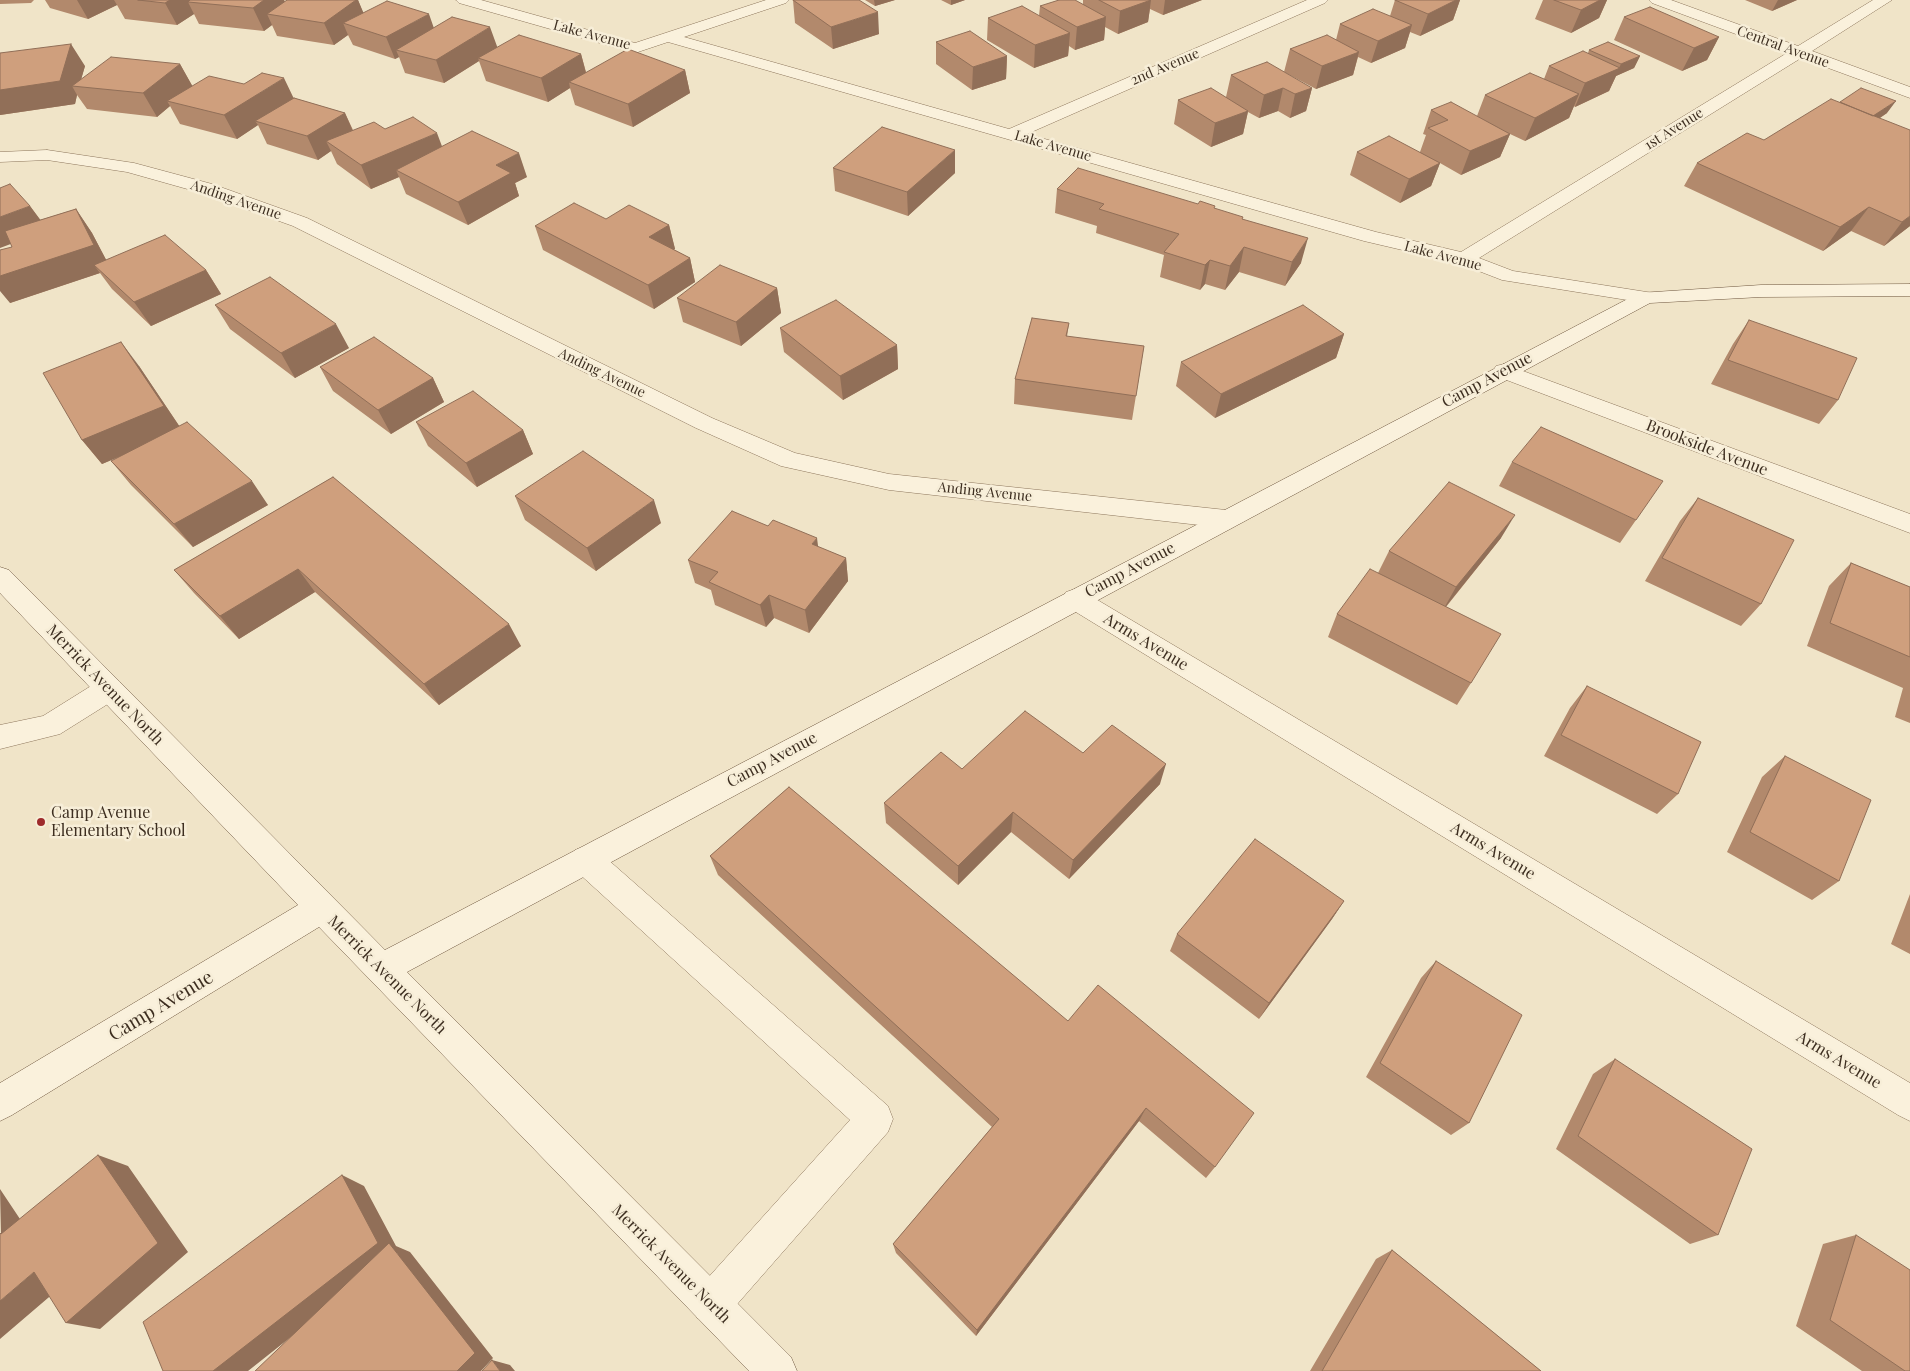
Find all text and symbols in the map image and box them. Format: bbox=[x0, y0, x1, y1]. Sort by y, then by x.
street label: Lake Avenue bbox=[552, 17, 632, 53]
street label: Central Avenue bbox=[1735, 23, 1831, 71]
street label: 2nd Avenue bbox=[1128, 45, 1202, 89]
street label: 1st Avenue bbox=[1642, 104, 1706, 154]
street label: Lake Avenue bbox=[1013, 127, 1093, 165]
street label: Anding Avenue bbox=[188, 177, 284, 223]
street label: Lake Avenue bbox=[1403, 238, 1483, 274]
street label: Anding Avenue bbox=[556, 345, 648, 401]
street label: Camp Avenue bbox=[1439, 348, 1535, 412]
street label: Brookside Avenue bbox=[1643, 416, 1771, 480]
street label: Anding Avenue bbox=[937, 479, 1033, 505]
street label: Camp Avenue bbox=[1082, 538, 1178, 602]
street label: Arms Avenue bbox=[1100, 609, 1192, 675]
street label: Merrick Avenue North bbox=[43, 621, 167, 749]
street label: Camp Avenue bbox=[724, 728, 820, 792]
place label: Camp Avenue Elementary School bbox=[51, 803, 186, 841]
marker: Camp Avenue Elementary School bbox=[35, 816, 47, 828]
street label: Arms Avenue bbox=[1447, 818, 1539, 884]
street label: Merrick Avenue North bbox=[324, 912, 450, 1038]
street label: Camp Avenue bbox=[105, 966, 217, 1046]
street label: Arms Avenue bbox=[1793, 1027, 1885, 1093]
street label: Merrick Avenue North bbox=[608, 1201, 734, 1327]

